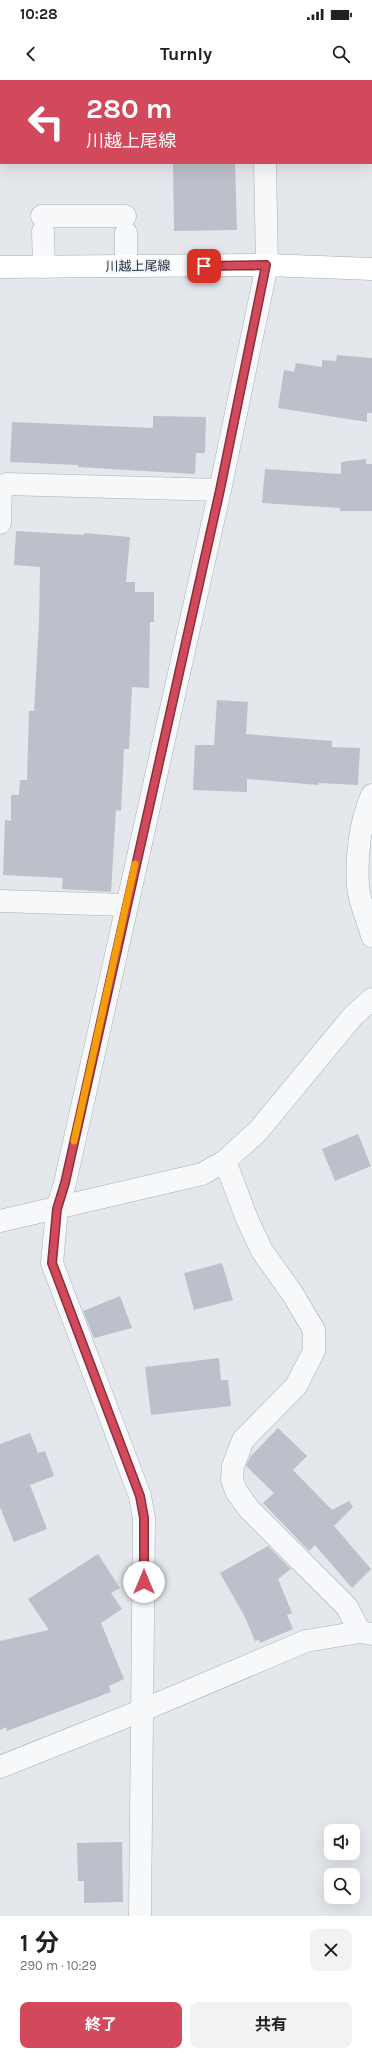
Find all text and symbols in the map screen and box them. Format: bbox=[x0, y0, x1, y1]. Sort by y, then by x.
text: 10:28 bbox=[20, 5, 58, 23]
icon: back bbox=[20, 43, 42, 65]
text: Turnly bbox=[160, 43, 212, 65]
icon: search bbox=[330, 43, 352, 65]
text: 280 m bbox=[86, 92, 172, 125]
icon: left bbox=[20, 96, 72, 148]
text: 川越上尾線 bbox=[86, 130, 176, 152]
pin bbox=[187, 249, 221, 283]
icon: arrive bbox=[193, 255, 215, 277]
street label: 川越上尾線 bbox=[105, 258, 171, 274]
position arrow bbox=[123, 1561, 165, 1603]
map controls bbox=[324, 1824, 360, 1904]
button: sound bbox=[324, 1824, 360, 1860]
button: search bbox=[324, 1868, 360, 1904]
text: 1 分 bbox=[20, 1929, 59, 1957]
button: close bbox=[310, 1929, 352, 1971]
text: 290 m · 10:29 bbox=[20, 1958, 97, 1973]
button: 終了 bbox=[20, 2002, 182, 2048]
button: 共有 bbox=[190, 2002, 352, 2048]

